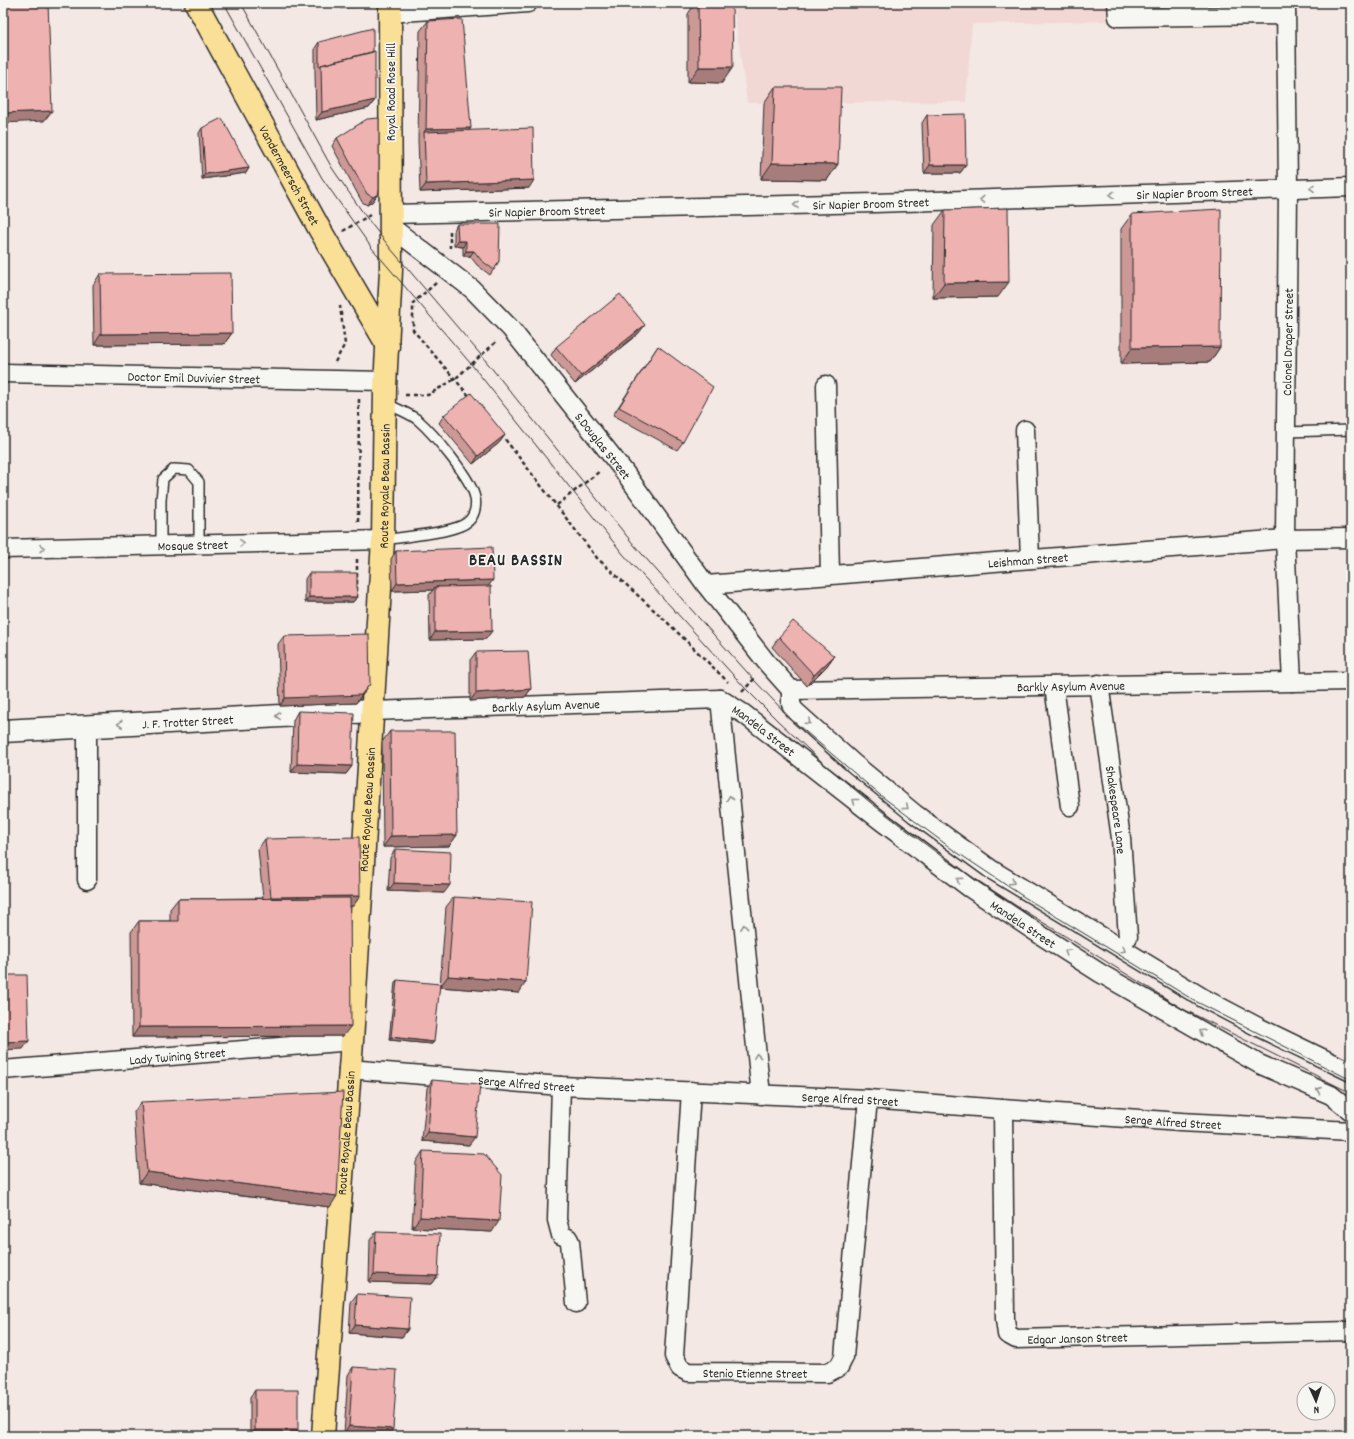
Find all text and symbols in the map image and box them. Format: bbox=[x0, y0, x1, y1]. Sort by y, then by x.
street label: Royal Road Rose Hill bbox=[383, 43, 402, 141]
street label: Vandermeersch Street bbox=[253, 123, 323, 230]
street label: Sir Napier Broom Street bbox=[1136, 183, 1254, 206]
one-way arrow bbox=[1309, 184, 1315, 192]
one-way arrow bbox=[1109, 191, 1115, 199]
street label: Sir Napier Broom Street bbox=[812, 194, 930, 216]
one-way arrow bbox=[979, 195, 985, 204]
one-way arrow bbox=[793, 201, 799, 209]
street label: Sir Napier Broom Street bbox=[489, 202, 606, 224]
street label: Colonel Draper Street bbox=[1279, 288, 1300, 396]
street label: Doctor Emil Duvivier Street bbox=[127, 369, 261, 390]
street label: S.Douglas Street bbox=[569, 409, 634, 485]
street label: Route Royale Beau Bassin bbox=[375, 423, 397, 549]
street label: Mosque Street bbox=[157, 537, 229, 557]
one-way arrow bbox=[239, 539, 245, 547]
one-way arrow bbox=[39, 544, 45, 552]
street label: Leishman Street bbox=[987, 549, 1069, 575]
district label: BEAU BASSIN bbox=[469, 550, 563, 574]
street label: Barkly Asylum Avenue bbox=[1017, 678, 1125, 698]
street label: Barkly Asylum Avenue bbox=[492, 696, 601, 719]
street label: Mandela Street bbox=[727, 702, 798, 762]
street label: J. F. Trotter Street bbox=[142, 712, 234, 735]
one-way arrow bbox=[275, 712, 281, 720]
one-way arrow bbox=[803, 718, 811, 725]
one-way arrow bbox=[117, 720, 123, 729]
street label: Route Royale Beau Bassin bbox=[355, 747, 382, 873]
street label: Shakespeare Lane bbox=[1099, 765, 1129, 855]
one-way arrow bbox=[726, 795, 735, 801]
one-way arrow bbox=[852, 799, 859, 806]
one-way arrow bbox=[902, 802, 909, 809]
one-way arrow bbox=[956, 877, 963, 884]
one-way arrow bbox=[1008, 878, 1015, 885]
street label: Mandela Street bbox=[985, 897, 1059, 955]
one-way arrow bbox=[739, 924, 748, 930]
one-way arrow bbox=[1119, 945, 1126, 953]
one-way arrow bbox=[1064, 949, 1071, 957]
one-way arrow bbox=[1199, 1029, 1207, 1036]
street label: Lady Twining Street bbox=[129, 1045, 227, 1071]
one-way arrow bbox=[753, 1053, 762, 1059]
street label: Route Royale Beau Bassin bbox=[334, 1070, 362, 1196]
street label: Serge Alfred Street bbox=[477, 1072, 575, 1099]
one-way arrow bbox=[1315, 1087, 1323, 1095]
street label: Serge Alfred Street bbox=[801, 1089, 899, 1113]
street label: Serge Alfred Street bbox=[1124, 1111, 1222, 1136]
street label: Edgar Janson Street bbox=[1027, 1329, 1128, 1351]
street label: Stenio Etienne Street bbox=[703, 1365, 808, 1385]
north arrow bbox=[1296, 1381, 1336, 1421]
text: N bbox=[1313, 1401, 1320, 1417]

